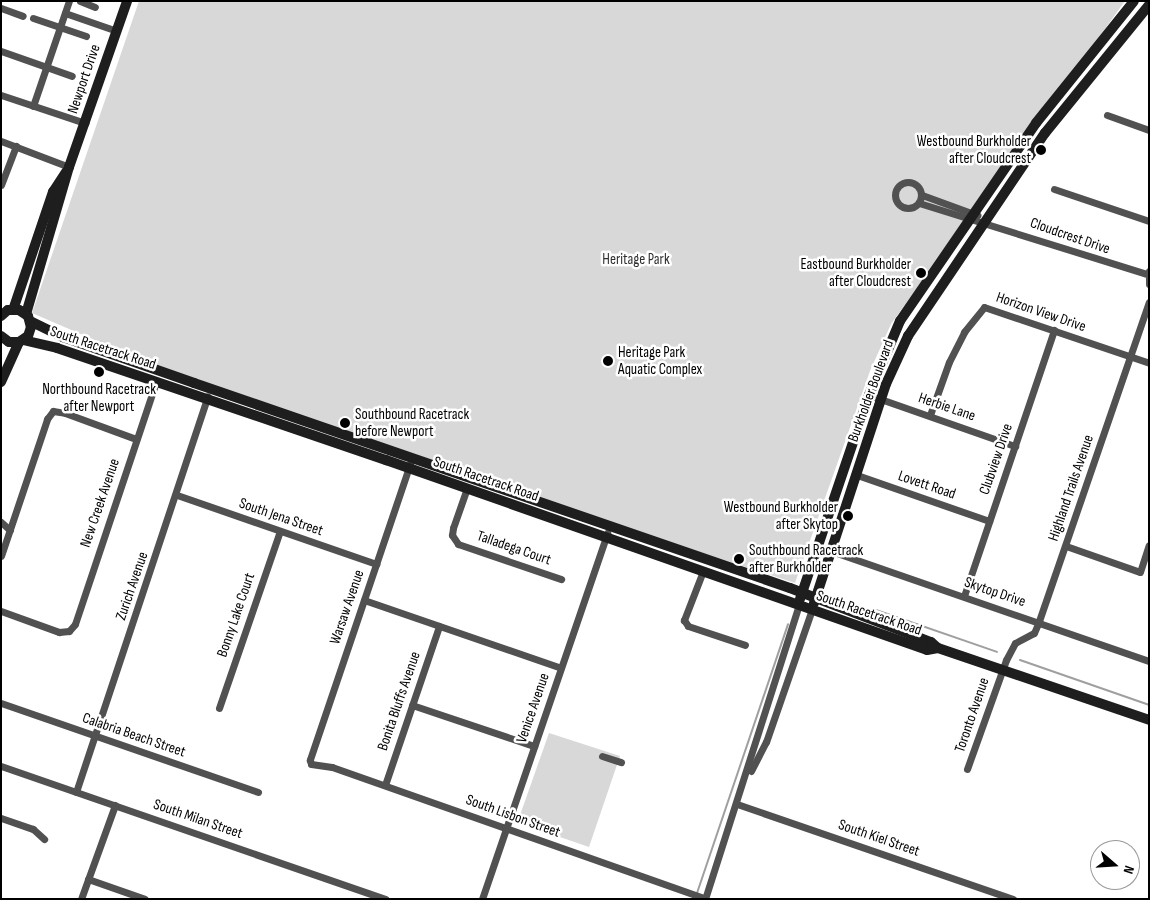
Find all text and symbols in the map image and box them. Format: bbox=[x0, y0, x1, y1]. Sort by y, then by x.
street label: Newport Drive bbox=[64, 42, 104, 116]
place label: Westbound Burkholder after Cloudcrest bbox=[917, 132, 1031, 167]
marker: Westbound Burkholder after Cloudcrest bbox=[1035, 144, 1047, 156]
street label: Cloudcrest Drive bbox=[1028, 214, 1112, 258]
park label: Heritage Park bbox=[602, 251, 670, 269]
place label: Eastbound Burkholder after Cloudcrest bbox=[801, 255, 911, 290]
marker: Eastbound Burkholder after Cloudcrest bbox=[915, 267, 927, 279]
street label: Horizon View Drive bbox=[994, 288, 1088, 336]
street label: South Racetrack Road bbox=[48, 322, 158, 374]
street label: Burkholder Boulevard bbox=[844, 338, 898, 444]
place label: Heritage Park Aquatic Complex bbox=[618, 343, 702, 378]
marker: Heritage Park Aquatic Complex bbox=[602, 355, 614, 367]
marker: Northbound Racetrack after Newport bbox=[93, 366, 105, 378]
place label: Northbound Racetrack after Newport bbox=[42, 380, 156, 415]
street label: Herbie Lane bbox=[916, 389, 978, 425]
place label: Southbound Racetrack before Newport bbox=[355, 405, 469, 440]
marker: Southbound Racetrack before Newport bbox=[339, 417, 351, 429]
street label: Clubview Drive bbox=[975, 421, 1017, 497]
street label: Highland Trails Avenue bbox=[1044, 432, 1098, 544]
street label: South Racetrack Road bbox=[431, 453, 541, 505]
street label: New Creek Avenue bbox=[76, 456, 124, 550]
street label: Lovett Road bbox=[896, 467, 958, 503]
street label: South Jena Street bbox=[237, 494, 325, 540]
place label: Westbound Burkholder after Skytop bbox=[724, 498, 838, 533]
marker: Westbound Burkholder after Skytop bbox=[842, 510, 854, 522]
street label: Talladega Court bbox=[475, 527, 553, 569]
place label: Southbound Racetrack after Burkholder bbox=[749, 541, 863, 576]
street label: Zurich Avenue bbox=[112, 550, 152, 622]
marker: Southbound Racetrack after Burkholder bbox=[733, 553, 745, 565]
street label: Warsaw Avenue bbox=[326, 567, 368, 647]
street label: Bonny Lake Court bbox=[213, 571, 259, 659]
street label: Skytop Drive bbox=[962, 573, 1028, 611]
street label: South Racetrack Road bbox=[814, 587, 924, 639]
street label: Bonita Bluffs Avenue bbox=[374, 649, 424, 753]
street label: Venice Avenue bbox=[513, 671, 553, 745]
street label: Toronto Avenue bbox=[951, 675, 993, 755]
street label: Calabria Beach Street bbox=[80, 709, 188, 761]
street label: South Lisbon Street bbox=[463, 791, 563, 841]
street label: South Milan Street bbox=[151, 795, 245, 843]
street label: South Kiel Street bbox=[836, 816, 922, 860]
north arrow bbox=[1090, 840, 1140, 890]
text: N bbox=[1119, 863, 1138, 876]

